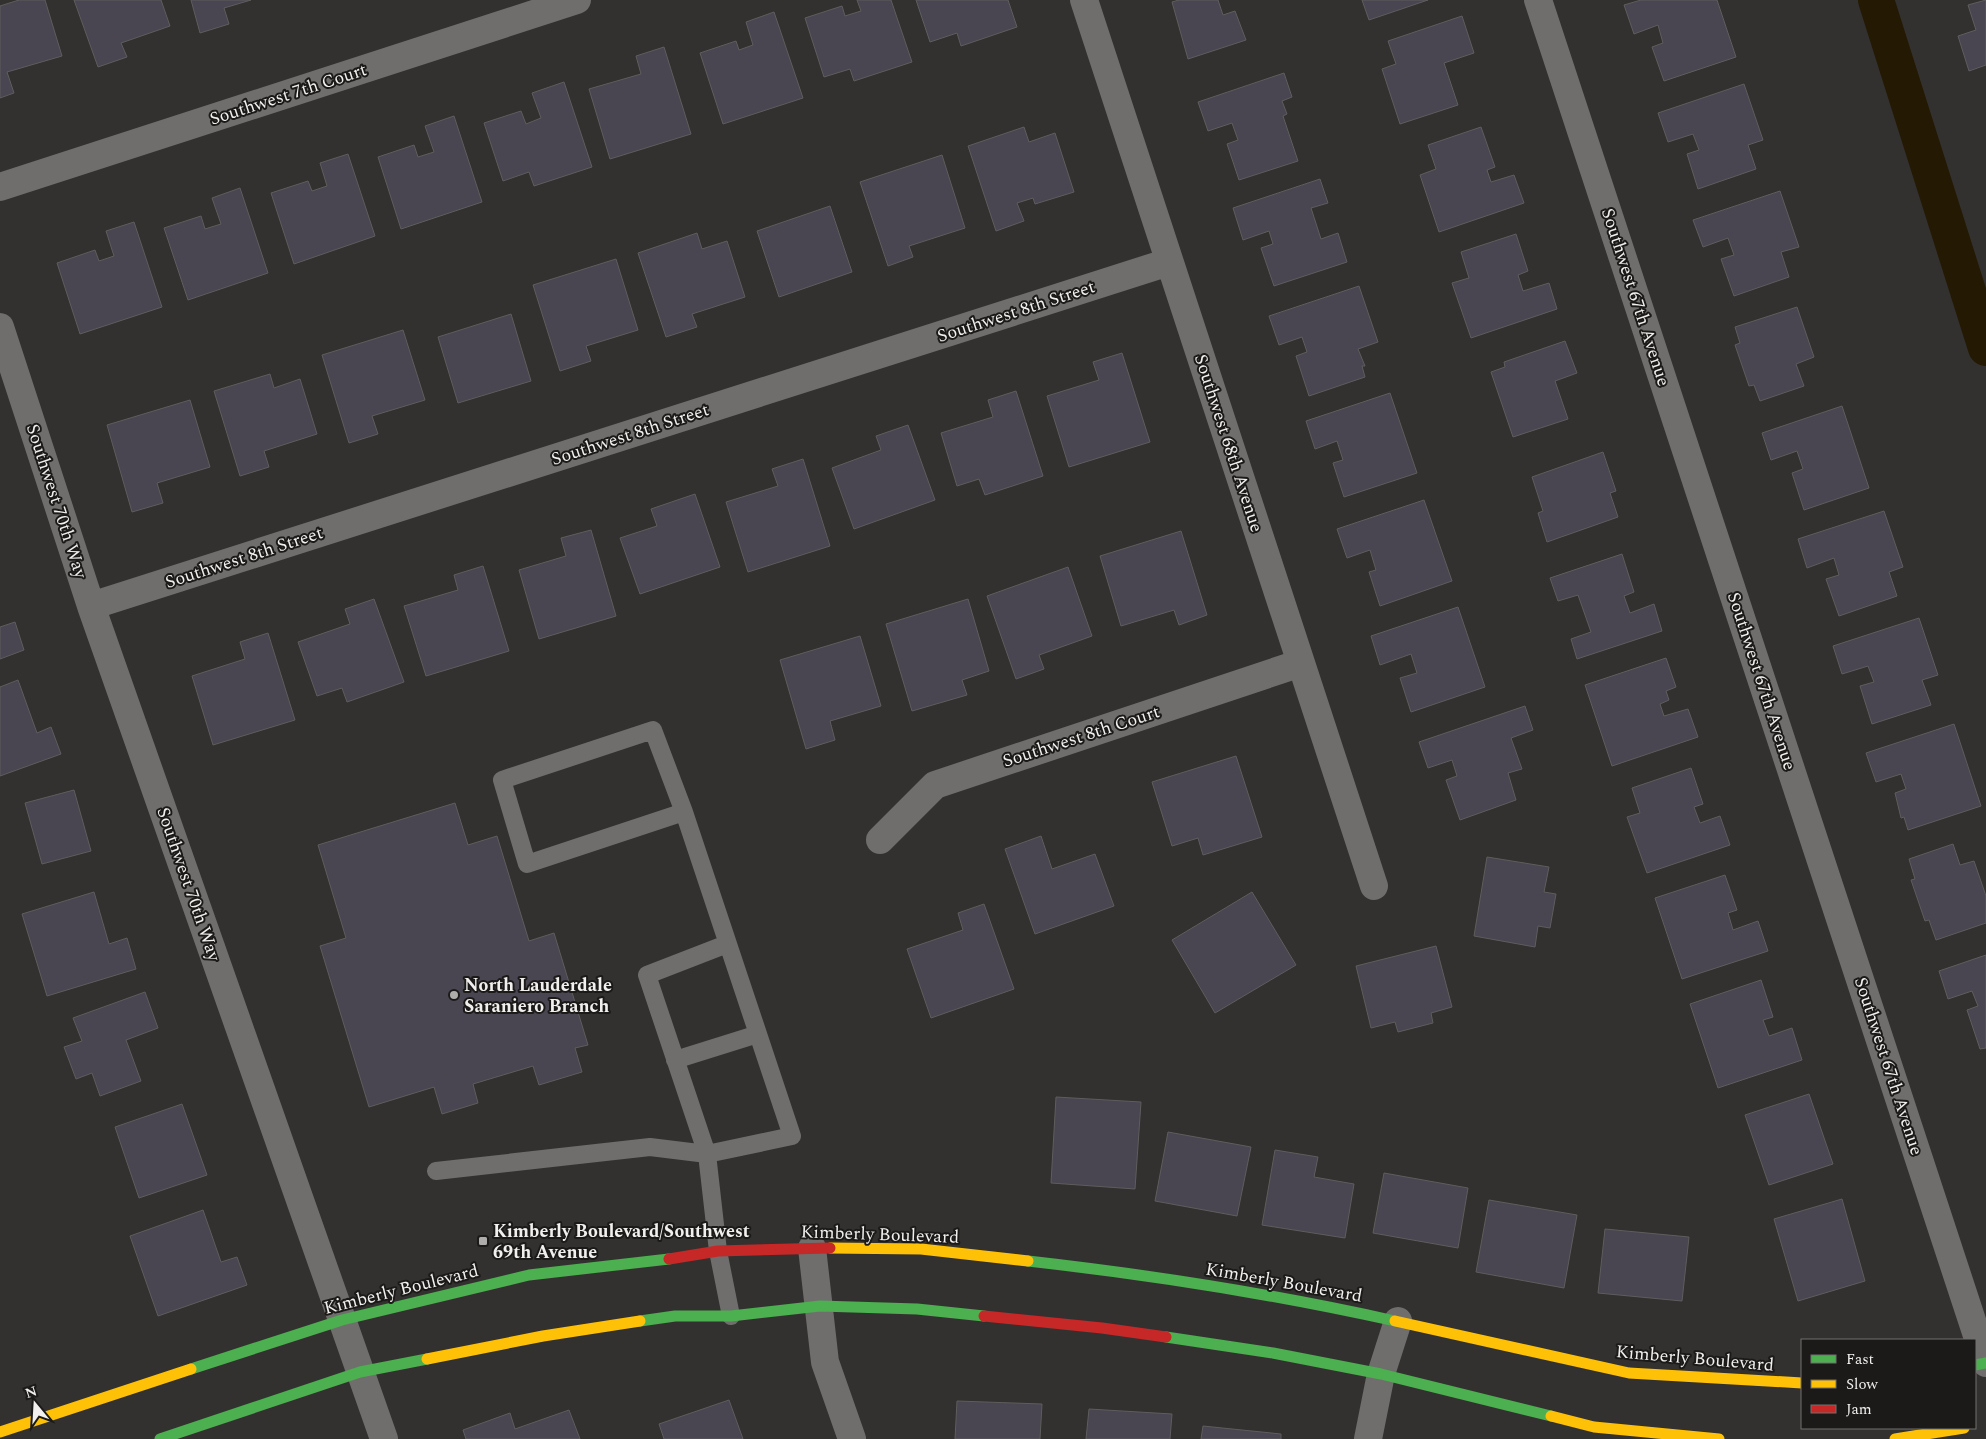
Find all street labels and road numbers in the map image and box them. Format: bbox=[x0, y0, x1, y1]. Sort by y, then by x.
street label: Southwest 7th Court bbox=[206, 56, 370, 133]
street label: Southwest 67th Avenue bbox=[1594, 205, 1677, 390]
street label: Southwest 8th Street bbox=[934, 273, 1099, 350]
street label: Southwest 68th Avenue bbox=[1187, 351, 1270, 536]
street label: Southwest 8th Street bbox=[548, 396, 713, 473]
street label: Southwest 70th Way bbox=[19, 420, 95, 583]
street label: Southwest 8th Street bbox=[162, 519, 327, 596]
street label: Southwest 67th Avenue bbox=[1720, 589, 1803, 774]
street label: Southwest 8th Court bbox=[999, 698, 1163, 775]
street label: Southwest 70th Way bbox=[150, 804, 228, 966]
street label: Southwest 67th Avenue bbox=[1847, 974, 1930, 1159]
street label: Kimberly Boulevard bbox=[800, 1218, 960, 1251]
street label: Kimberly Boulevard bbox=[1203, 1255, 1364, 1310]
street label: Kimberly Boulevard bbox=[321, 1257, 481, 1322]
street label: Kimberly Boulevard bbox=[1615, 1338, 1775, 1379]

